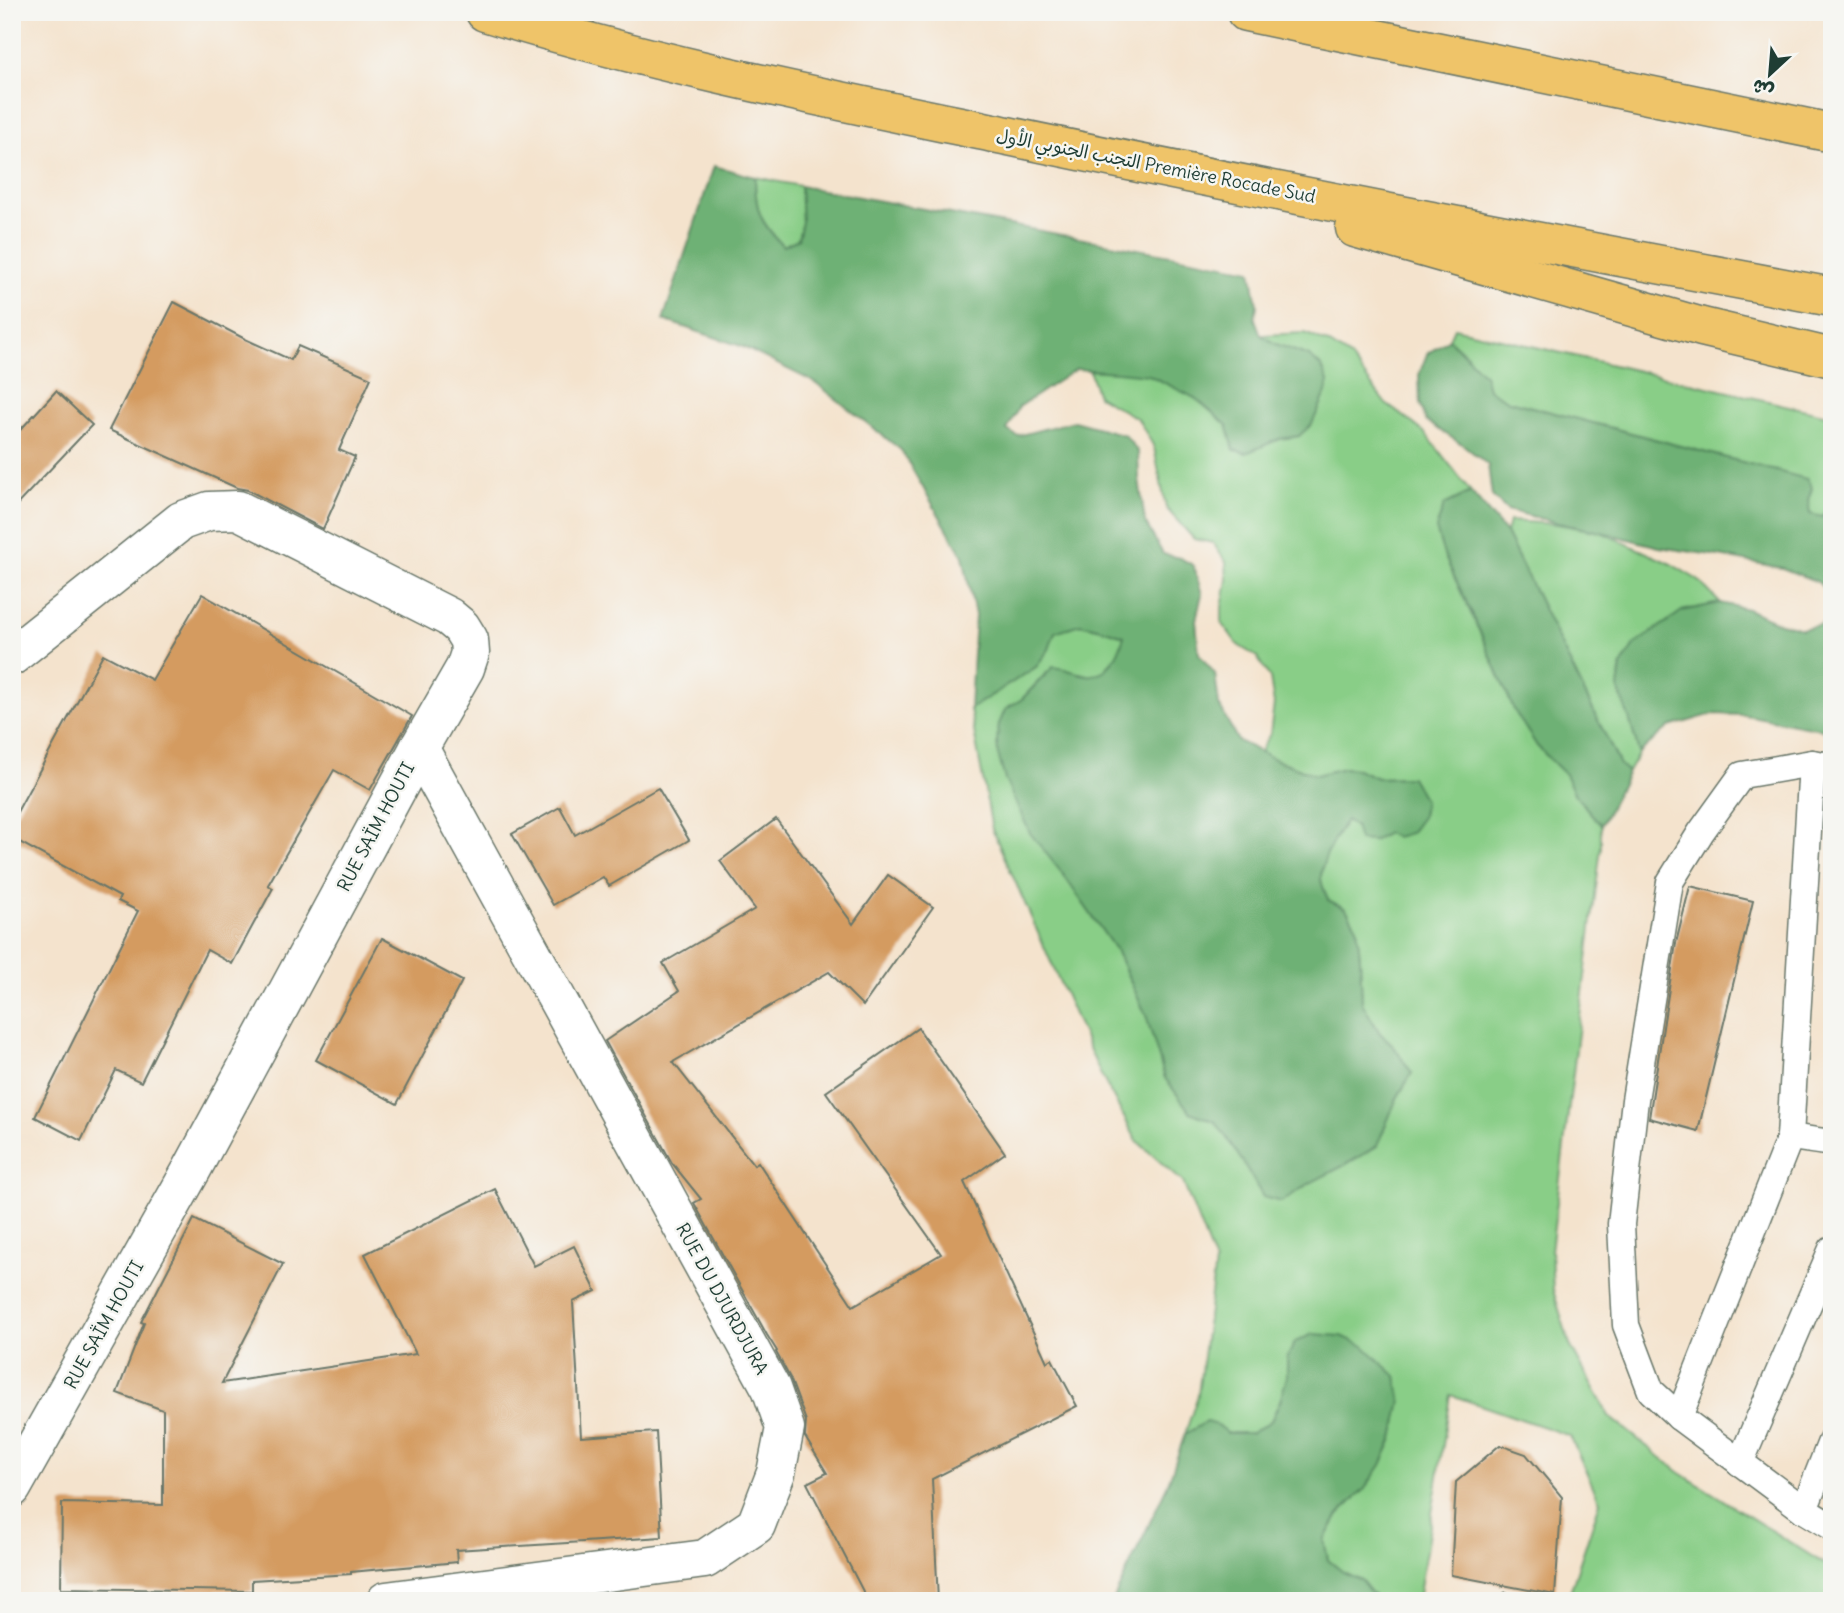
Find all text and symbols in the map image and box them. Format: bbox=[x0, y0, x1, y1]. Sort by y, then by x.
north arrow bbox=[1736, 38, 1806, 108]
text: ش bbox=[1748, 74, 1777, 105]
street label: التجنب الجنوبي الأول Première Rocade Sud bbox=[994, 123, 1318, 213]
street label: RUE SAÏM HOUTI bbox=[332, 758, 419, 895]
street label: RUE DU DJURDJURA bbox=[671, 1219, 774, 1379]
street label: RUE SAÏM HOUTI bbox=[59, 1256, 148, 1393]

